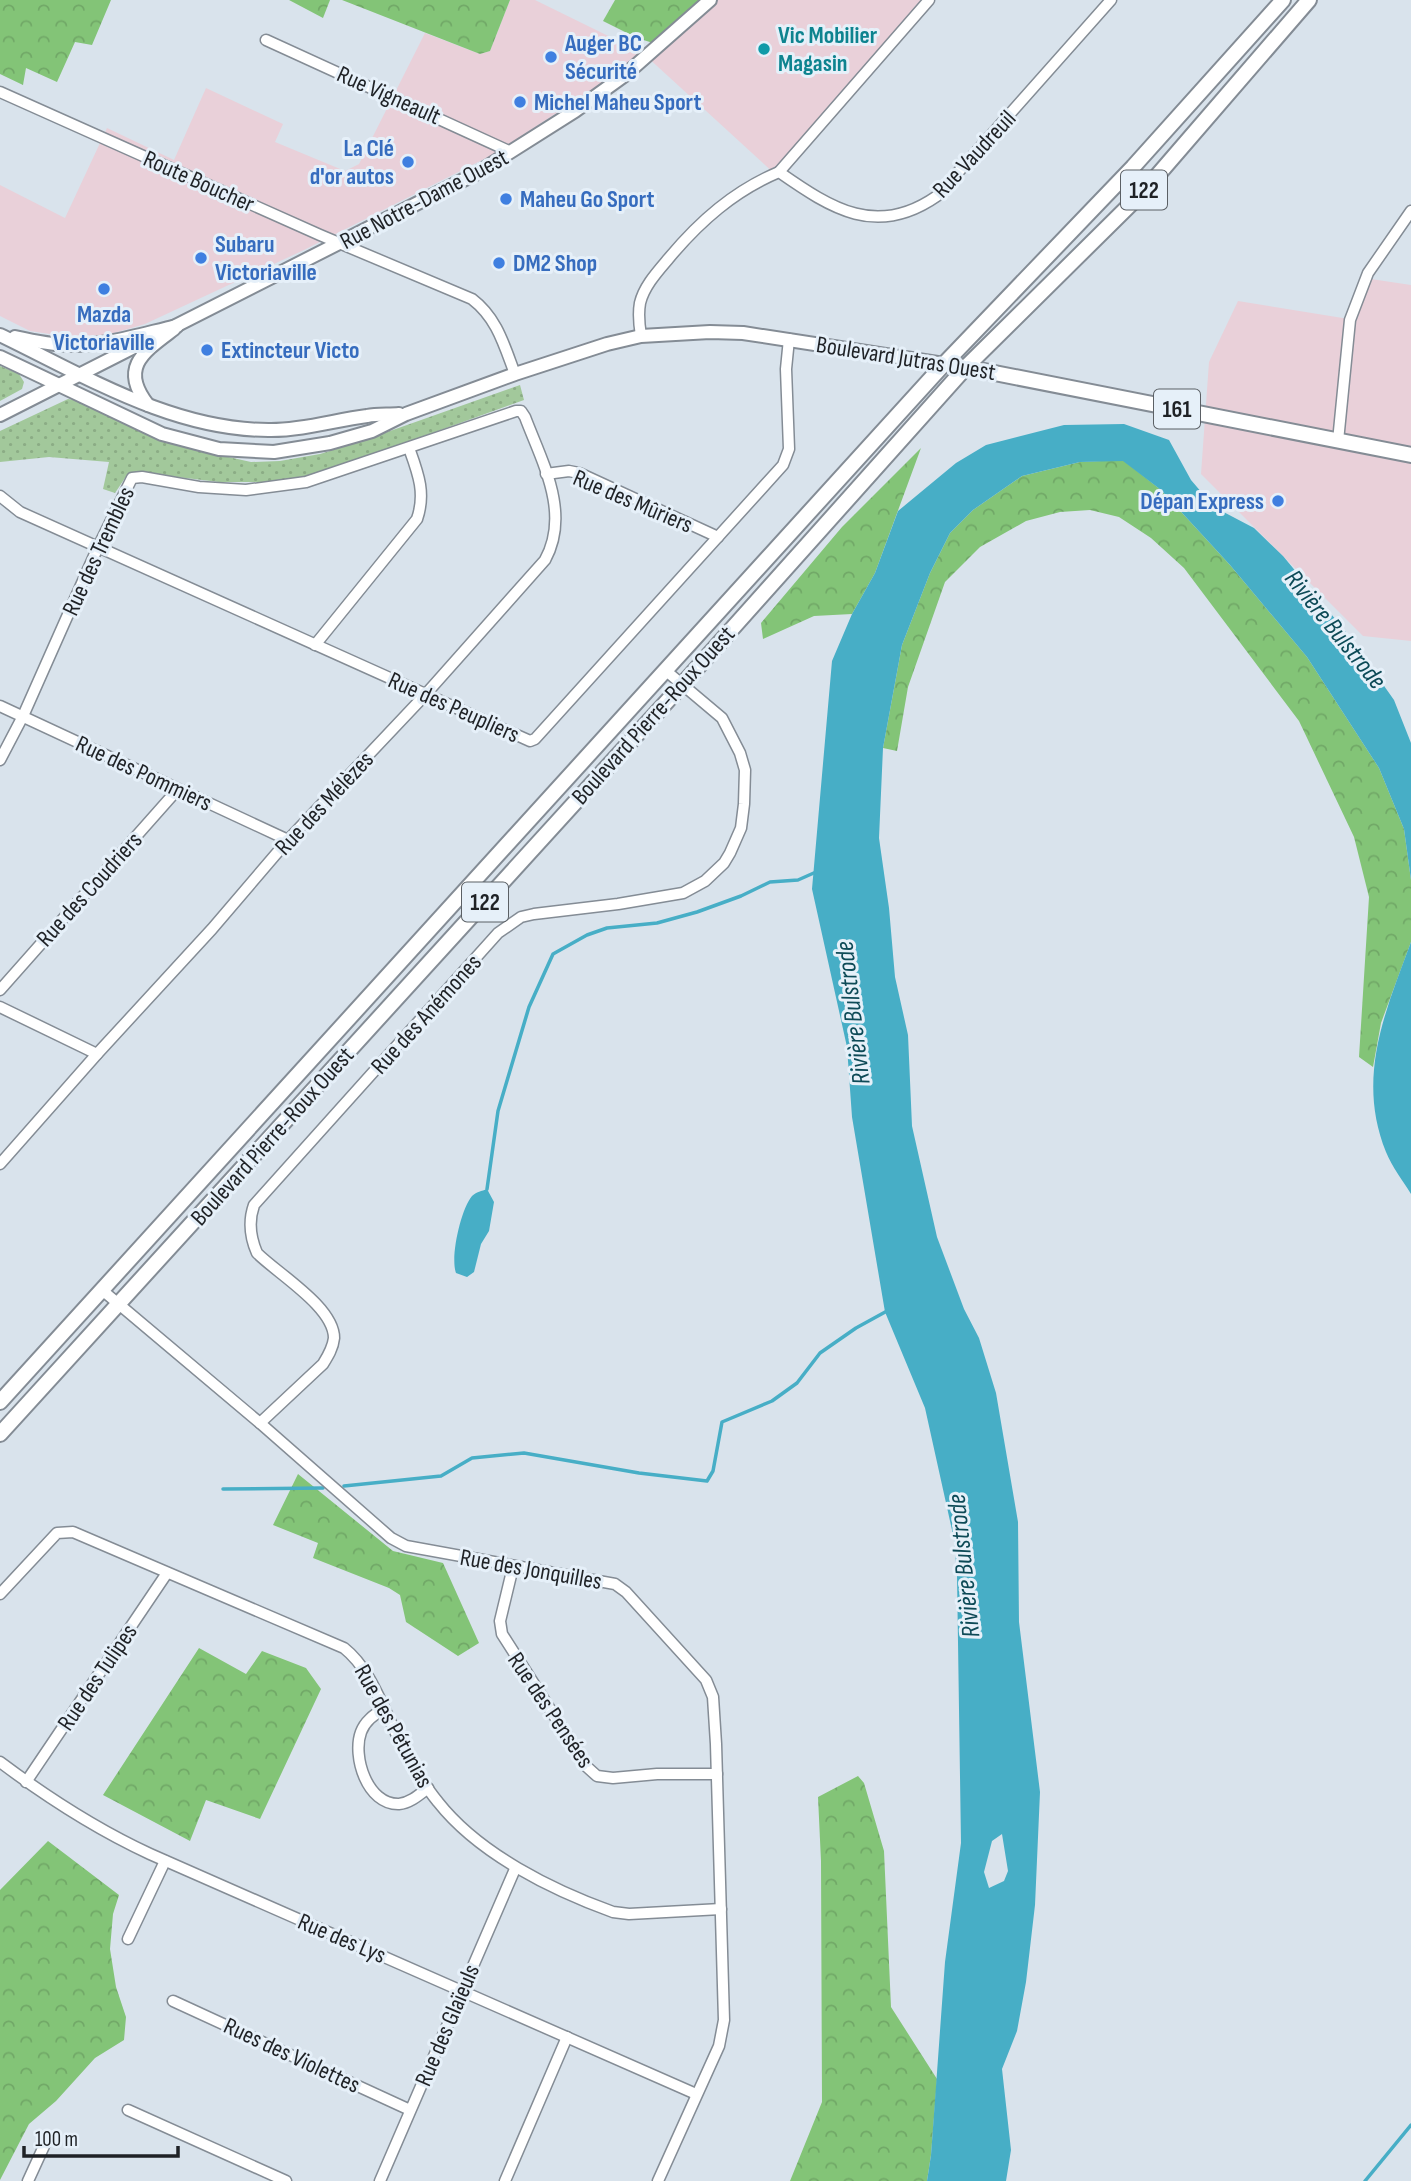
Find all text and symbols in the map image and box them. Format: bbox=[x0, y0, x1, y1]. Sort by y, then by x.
place label: Vic Mobilier Magasin bbox=[778, 21, 878, 78]
place label: Auger BC Sécurité bbox=[564, 29, 642, 86]
marker: Vic Mobilier Magasin bbox=[756, 41, 772, 57]
marker: Auger BC Sécurité bbox=[543, 49, 559, 65]
street label: Rue Vigneault bbox=[332, 60, 445, 131]
place label: Michel Maheu Sport bbox=[534, 88, 701, 117]
marker: Michel Maheu Sport bbox=[512, 94, 528, 110]
street label: Rue Vaudreuil bbox=[927, 105, 1022, 204]
place label: La Clé d'or autos bbox=[310, 134, 394, 191]
street label: Rue Notre-Dame Ouest bbox=[335, 143, 513, 256]
street label: Route Boucher bbox=[139, 144, 259, 219]
marker: La Clé d'or autos bbox=[400, 154, 416, 170]
road number: 122 bbox=[1121, 170, 1167, 210]
place label: Maheu Go Sport bbox=[520, 185, 654, 214]
marker: Maheu Go Sport bbox=[498, 191, 514, 207]
place label: Subaru Victoriaville bbox=[215, 230, 317, 287]
place label: DM2 Shop bbox=[513, 249, 597, 278]
marker: Subaru Victoriaville bbox=[193, 250, 209, 266]
marker: DM2 Shop bbox=[491, 255, 507, 271]
marker: Mazda Victoriaville bbox=[96, 281, 112, 297]
place label: Mazda Victoriaville bbox=[53, 300, 155, 357]
street label: Boulevard Jutras Ouest bbox=[814, 330, 998, 387]
place label: Extincteur Victo bbox=[221, 336, 359, 365]
marker: Extincteur Victo bbox=[199, 342, 215, 358]
road number: 161 bbox=[1154, 390, 1200, 428]
street label: Rue des Mûriers bbox=[569, 463, 697, 540]
street label: Rue des Trembles bbox=[56, 482, 141, 620]
place label: Dépan Express bbox=[1140, 487, 1264, 516]
marker: Dépan Express bbox=[1270, 493, 1286, 509]
water label: Rivière Bulstrode bbox=[1277, 564, 1392, 696]
street label: Boulevard Pierre-Roux Ouest bbox=[566, 620, 741, 811]
street label: Rue des Peupliers bbox=[384, 666, 524, 749]
street label: Rue des Pommiers bbox=[71, 729, 216, 818]
street label: Rue des Mélèzes bbox=[269, 745, 380, 861]
street label: Rue des Coudriers bbox=[30, 826, 148, 953]
road number: 122 bbox=[462, 882, 508, 922]
water label: Rivière Bulstrode bbox=[829, 939, 878, 1086]
street label: Rue des Anémones bbox=[365, 948, 488, 1080]
street label: Boulevard Pierre-Roux Ouest bbox=[185, 1041, 360, 1232]
water label: Rivière Bulstrode bbox=[942, 1493, 987, 1639]
street label: Rue des Jonquilles bbox=[458, 1543, 604, 1596]
street label: Rue des Tulipes bbox=[51, 1618, 144, 1736]
street label: Rue des Pensées bbox=[501, 1647, 600, 1774]
street label: Rue des Pétunias bbox=[348, 1660, 439, 1793]
street label: Rue des Lys bbox=[293, 1907, 390, 1970]
street label: Rue des Glaïeuls bbox=[409, 1960, 486, 2091]
street label: Rues des Violettes bbox=[219, 2011, 365, 2100]
scale bar bbox=[24, 2114, 178, 2158]
text: 100 m bbox=[35, 2127, 78, 2152]

